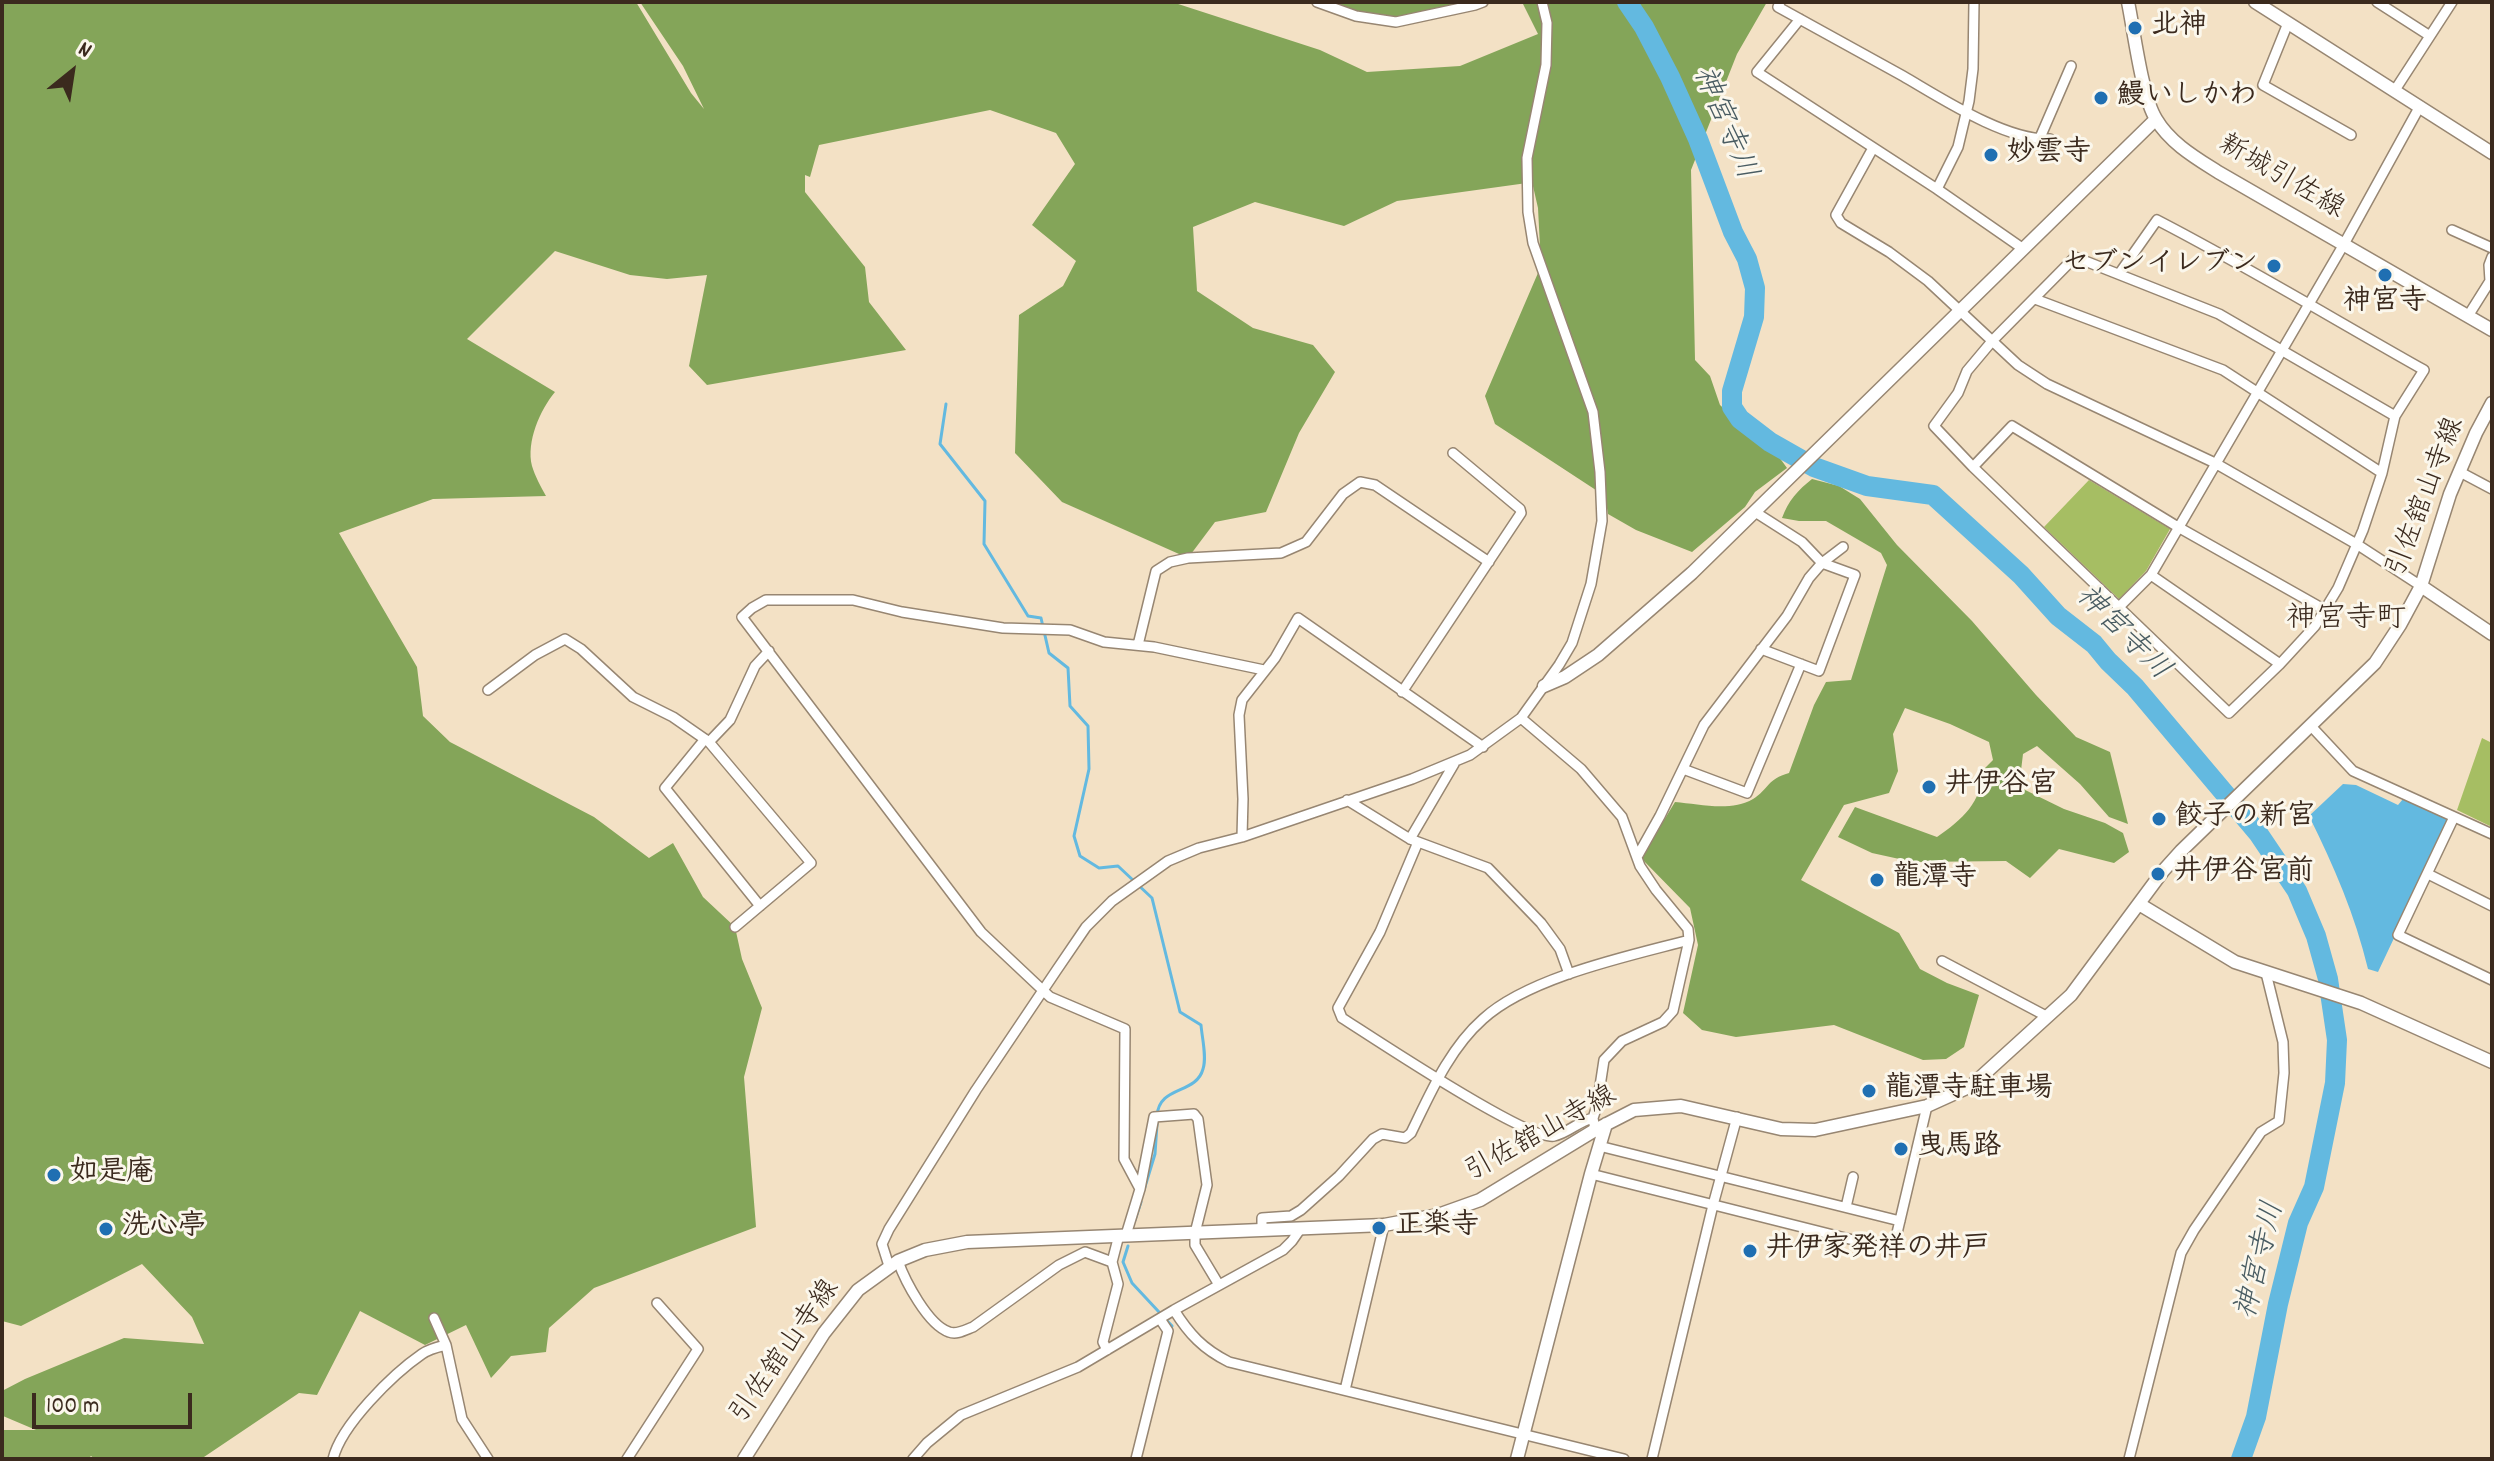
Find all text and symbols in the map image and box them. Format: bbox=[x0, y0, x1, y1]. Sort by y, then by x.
place label: 北神 bbox=[2151, 11, 2207, 45]
marker: 北神 bbox=[2126, 19, 2144, 37]
north arrow bbox=[32, 32, 112, 112]
text: N bbox=[72, 35, 97, 67]
water label: 神宮寺川 bbox=[1682, 62, 1762, 186]
place label: 鰻いしかわ bbox=[2117, 81, 2257, 115]
marker: 鰻いしかわ bbox=[2092, 89, 2110, 107]
street label: 新城引佐線 bbox=[2211, 129, 2349, 229]
place label: 妙雲寺 bbox=[2007, 138, 2091, 172]
marker: 妙雲寺 bbox=[1982, 146, 2000, 164]
place label: セブンイレブン bbox=[2062, 249, 2258, 283]
marker: セブンイレブン bbox=[2265, 257, 2283, 275]
marker: 神宮寺 bbox=[2376, 266, 2394, 284]
place label: 神宮寺 bbox=[2343, 287, 2427, 321]
street label: 引佐舘山寺線 bbox=[2382, 414, 2474, 582]
water label: 神宮寺川 bbox=[2066, 580, 2176, 690]
district label: 神宮寺町 bbox=[2286, 604, 2406, 640]
place label: 井伊谷宮 bbox=[1945, 770, 2057, 804]
marker: 井伊谷宮 bbox=[1920, 778, 1938, 796]
place label: 餃子の新宮 bbox=[2175, 802, 2315, 836]
marker: 餃子の新宮 bbox=[2150, 810, 2168, 828]
place label: 井伊谷宮前 bbox=[2174, 857, 2314, 891]
place label: 龍潭寺 bbox=[1893, 863, 1977, 897]
marker: 井伊谷宮前 bbox=[2149, 865, 2167, 883]
marker: 龍潭寺 bbox=[1868, 871, 1886, 889]
place label: 龍潭寺駐車場 bbox=[1885, 1074, 2053, 1108]
street label: 引佐舘山寺線 bbox=[1460, 1081, 1624, 1191]
marker: 龍潭寺駐車場 bbox=[1860, 1082, 1878, 1100]
place label: 曳馬路 bbox=[1917, 1132, 2001, 1166]
marker: 曳馬路 bbox=[1892, 1140, 1910, 1158]
place label: 如是庵 bbox=[70, 1158, 154, 1192]
marker: 如是庵 bbox=[45, 1166, 63, 1184]
water label: 神宮寺川 bbox=[2231, 1198, 2295, 1324]
place label: 正楽寺 bbox=[1395, 1211, 1479, 1245]
place label: 洗心亭 bbox=[122, 1212, 206, 1246]
marker: 正楽寺 bbox=[1370, 1219, 1388, 1237]
marker: 洗心亭 bbox=[97, 1220, 115, 1238]
place label: 井伊家発祥の井戸 bbox=[1766, 1234, 1990, 1268]
marker: 井伊家発祥の井戸 bbox=[1741, 1242, 1759, 1260]
street label: 引佐舘山寺線 bbox=[725, 1275, 849, 1431]
scale bar bbox=[36, 1377, 196, 1427]
text: 100 m bbox=[46, 1390, 99, 1424]

